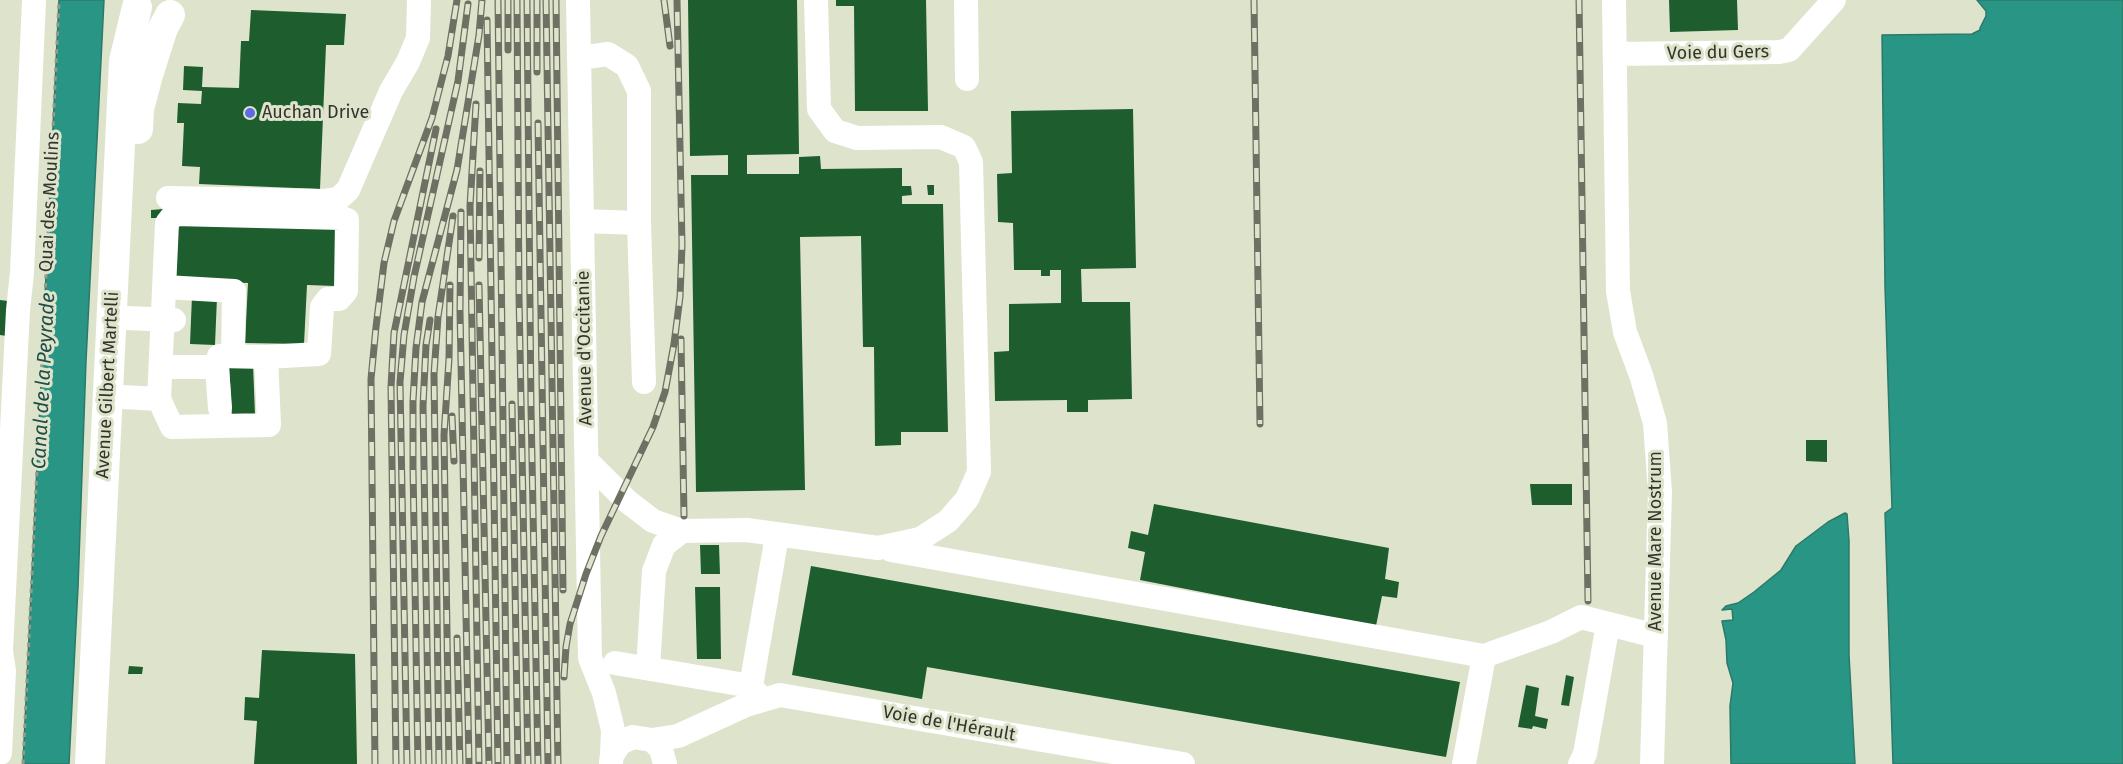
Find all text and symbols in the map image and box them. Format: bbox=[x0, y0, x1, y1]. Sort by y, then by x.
street label: Voie du Gers bbox=[1667, 41, 1769, 65]
place label: Auchan Drive bbox=[262, 102, 369, 124]
marker: Auchan Drive bbox=[243, 106, 257, 120]
street label: Quai des Moulins bbox=[36, 131, 64, 273]
street label: Avenue d'Occitanie bbox=[573, 270, 597, 426]
street label: Avenue Gilbert Martelli bbox=[92, 291, 124, 479]
water label: Canal de la Peyrade bbox=[27, 292, 61, 470]
street label: Avenue Mare Nostrum bbox=[1645, 451, 1667, 631]
street label: Voie de l'Hérault bbox=[881, 702, 1017, 746]

